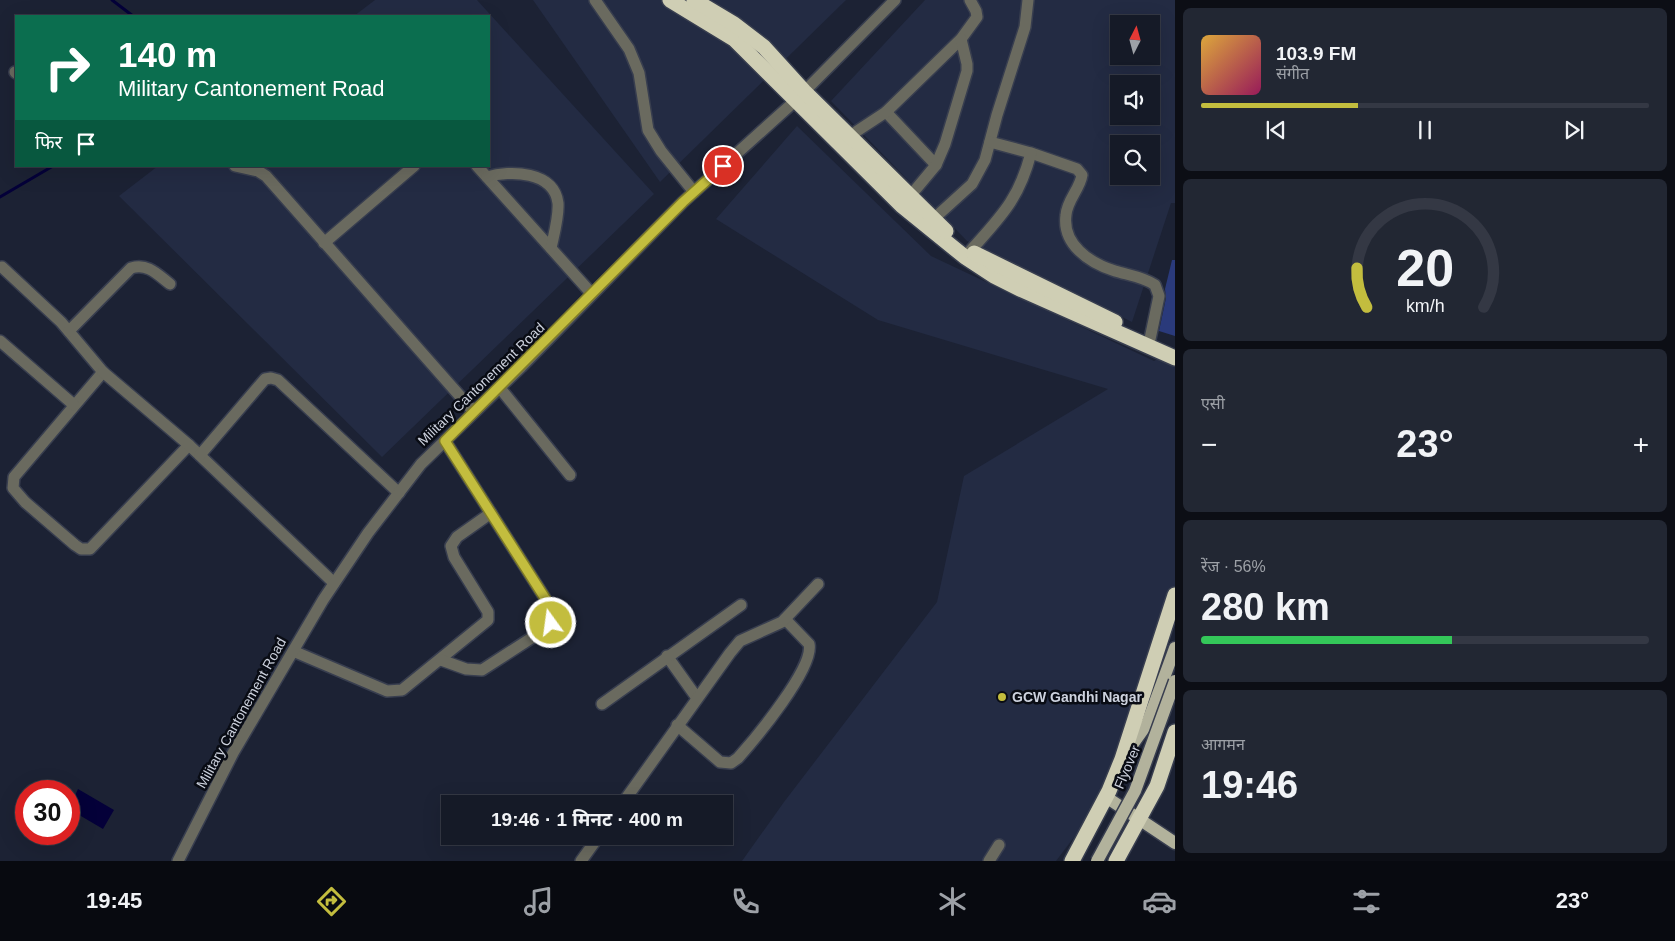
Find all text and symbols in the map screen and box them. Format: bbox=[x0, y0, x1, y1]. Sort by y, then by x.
north arrow bbox=[1110, 15, 1160, 65]
map controls bbox=[1110, 15, 1160, 185]
icon: right bbox=[35, 35, 100, 100]
text: 140 m bbox=[118, 35, 217, 74]
text: 103.9 FM bbox=[1276, 43, 1356, 64]
text: संगीत bbox=[1276, 65, 1309, 82]
button: sound bbox=[1110, 75, 1160, 125]
text: Military Cantonement Road bbox=[118, 76, 385, 101]
icon: previous bbox=[1262, 116, 1290, 144]
icon: pause bbox=[1411, 116, 1439, 144]
icon: next bbox=[1560, 116, 1588, 144]
icon: arrive bbox=[72, 130, 100, 158]
text: फिर bbox=[35, 132, 62, 153]
button: search bbox=[1110, 135, 1160, 185]
pin bbox=[702, 145, 744, 187]
icon: arrive bbox=[709, 152, 737, 180]
text: 20 bbox=[1396, 239, 1454, 297]
text: km/h bbox=[1406, 296, 1444, 316]
street label: Military Cantonement Road bbox=[414, 319, 548, 449]
text: एसी bbox=[1201, 395, 1225, 412]
text: 23° bbox=[1396, 423, 1454, 465]
text: − bbox=[1201, 429, 1217, 460]
text: + bbox=[1633, 429, 1649, 460]
text: रेंज · 56% bbox=[1201, 558, 1266, 575]
text: 280 km bbox=[1201, 586, 1330, 628]
position arrow bbox=[524, 596, 576, 648]
street label: Military Cantonement Road bbox=[193, 635, 289, 791]
place label: GCW Gandhi Nagar bbox=[1012, 689, 1142, 705]
marker: GCW Gandhi Nagar bbox=[996, 691, 1008, 703]
text: आगमन bbox=[1201, 736, 1245, 753]
street label: Flyover bbox=[1111, 742, 1143, 791]
text: 19:46 bbox=[1201, 764, 1298, 806]
speed limit sign: 30 bbox=[15, 780, 80, 845]
text: 19:46 · 1 मिनट · 400 m bbox=[491, 809, 683, 830]
icon: directions bbox=[314, 884, 349, 919]
icon: music bbox=[521, 884, 556, 919]
icon: phone bbox=[728, 884, 763, 919]
icon: climate bbox=[935, 884, 970, 919]
icon: car bbox=[1142, 884, 1177, 919]
icon: filters bbox=[1349, 884, 1384, 919]
text: 19:45 bbox=[86, 888, 142, 913]
text: 23° bbox=[1556, 888, 1589, 913]

